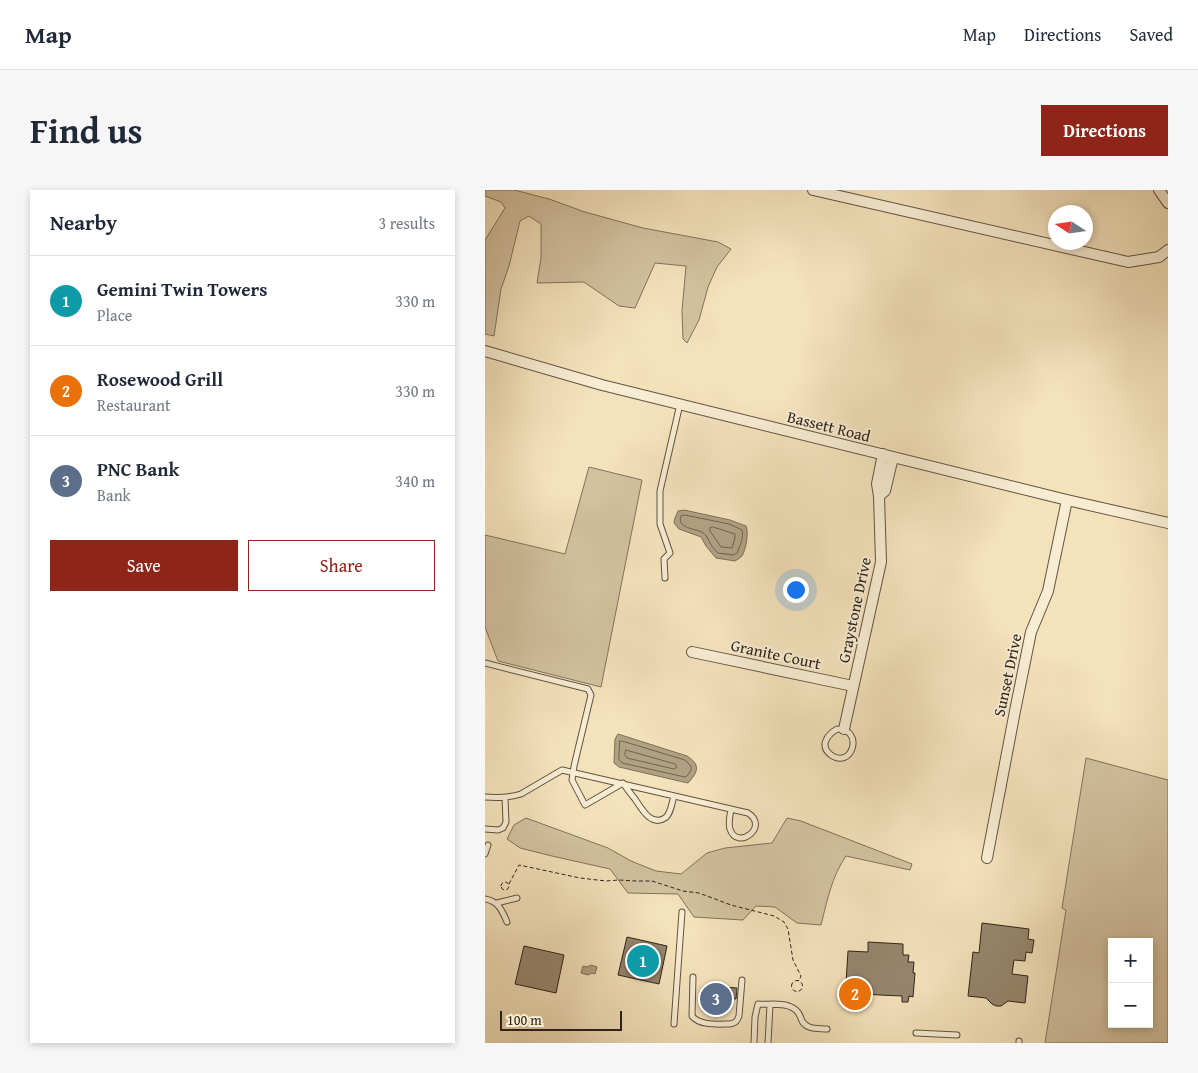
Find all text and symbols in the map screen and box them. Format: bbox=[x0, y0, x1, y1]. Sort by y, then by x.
text: Map bbox=[25, 17, 72, 52]
text: Map bbox=[963, 21, 996, 48]
text: Directions bbox=[1024, 21, 1101, 48]
text: Saved bbox=[1129, 21, 1173, 48]
text: Find us bbox=[30, 105, 143, 156]
button: Directions bbox=[1041, 105, 1168, 156]
north arrow bbox=[1048, 205, 1093, 250]
text: Nearby bbox=[50, 207, 117, 238]
text: 3 results bbox=[378, 211, 435, 235]
text: Gemini Twin Towers bbox=[97, 275, 267, 303]
text: 1 bbox=[62, 289, 70, 313]
text: 330 m bbox=[395, 289, 435, 313]
text: Place bbox=[97, 303, 132, 327]
text: Rosewood Grill bbox=[97, 365, 223, 393]
text: 2 bbox=[62, 379, 70, 403]
text: 330 m bbox=[395, 379, 435, 403]
text: Restaurant bbox=[97, 393, 171, 417]
street label: Bassett Road bbox=[785, 404, 874, 448]
text: PNC Bank bbox=[97, 455, 179, 483]
text: 3 bbox=[62, 469, 70, 493]
text: 340 m bbox=[395, 469, 435, 493]
text: Bank bbox=[97, 483, 131, 507]
button: Save bbox=[50, 540, 238, 591]
button: Share bbox=[248, 540, 435, 591]
street label: Graystone Drive bbox=[831, 555, 877, 665]
your location bbox=[783, 577, 809, 603]
street label: Sunset Drive bbox=[986, 631, 1028, 719]
street label: Granite Court bbox=[729, 633, 824, 675]
map controls bbox=[1108, 938, 1153, 1028]
button: + bbox=[1108, 938, 1153, 983]
pin: 1 bbox=[627, 942, 659, 980]
pin: 2 bbox=[839, 975, 871, 1013]
pin: 3 bbox=[700, 980, 732, 1018]
button: − bbox=[1108, 983, 1153, 1028]
scale bar bbox=[500, 1008, 623, 1031]
text: 100 m bbox=[507, 1010, 542, 1030]

